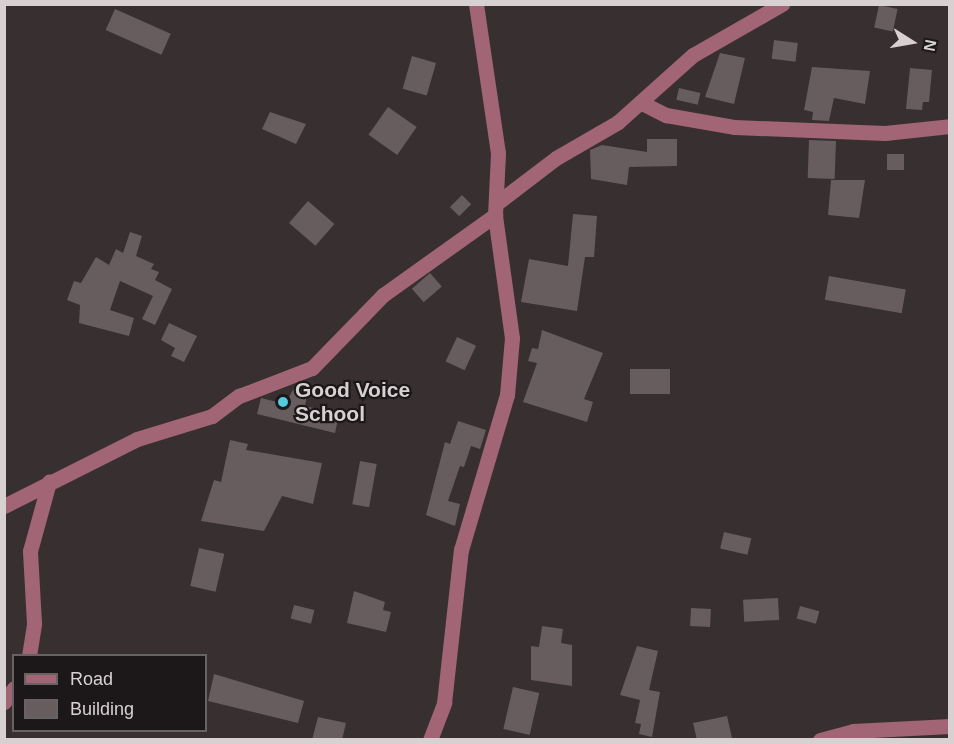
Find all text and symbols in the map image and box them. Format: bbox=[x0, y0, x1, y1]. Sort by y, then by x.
north arrow bbox=[882, 12, 942, 72]
text: N bbox=[921, 38, 940, 53]
place label: Good Voice School bbox=[295, 377, 410, 427]
marker: Good Voice School bbox=[276, 395, 290, 409]
legend bbox=[12, 654, 207, 732]
text: Road bbox=[70, 669, 113, 689]
text: Building bbox=[70, 699, 134, 719]

